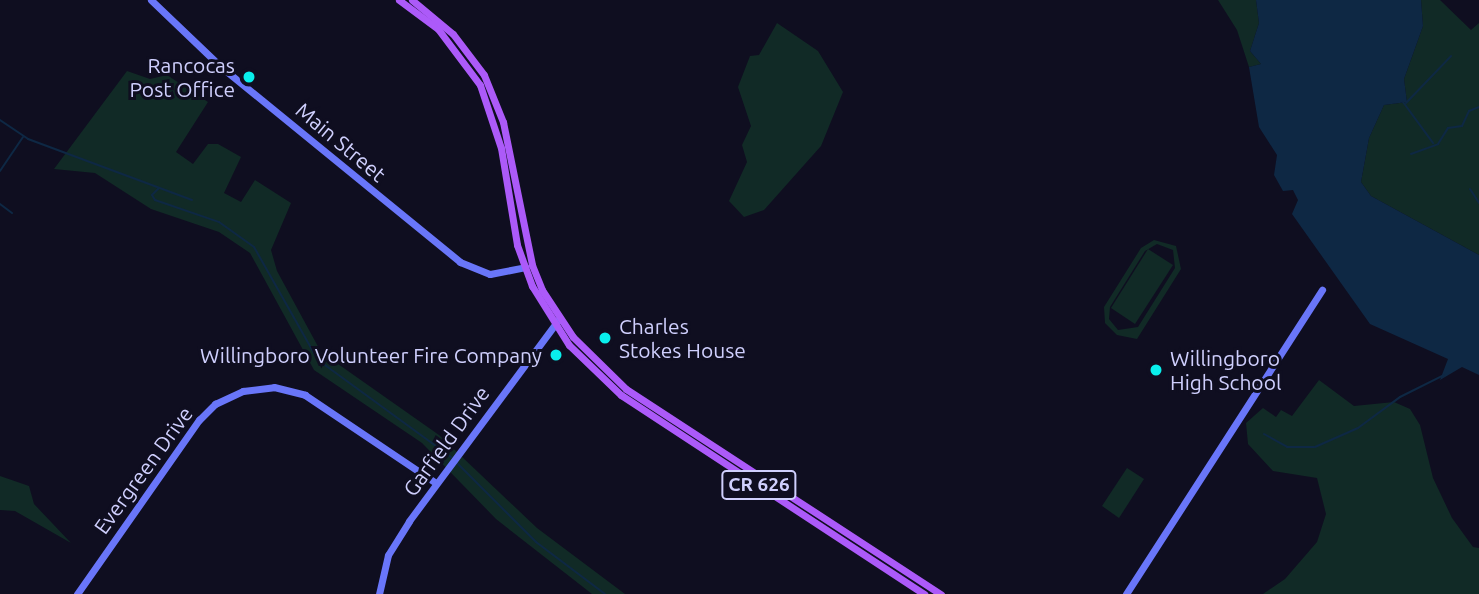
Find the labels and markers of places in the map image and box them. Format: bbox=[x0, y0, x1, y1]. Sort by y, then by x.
place label: Rancocas Post Office bbox=[130, 52, 235, 102]
marker: Rancocas Post Office bbox=[241, 69, 257, 85]
place label: Charles Stokes House bbox=[619, 313, 746, 363]
marker: Charles Stokes House bbox=[597, 330, 613, 346]
place label: Willingboro Volunteer Fire Company bbox=[200, 342, 542, 368]
place label: Willingboro High School bbox=[1170, 345, 1281, 395]
marker: Willingboro Volunteer Fire Company bbox=[548, 347, 564, 363]
marker: Willingboro High School bbox=[1148, 362, 1164, 378]

